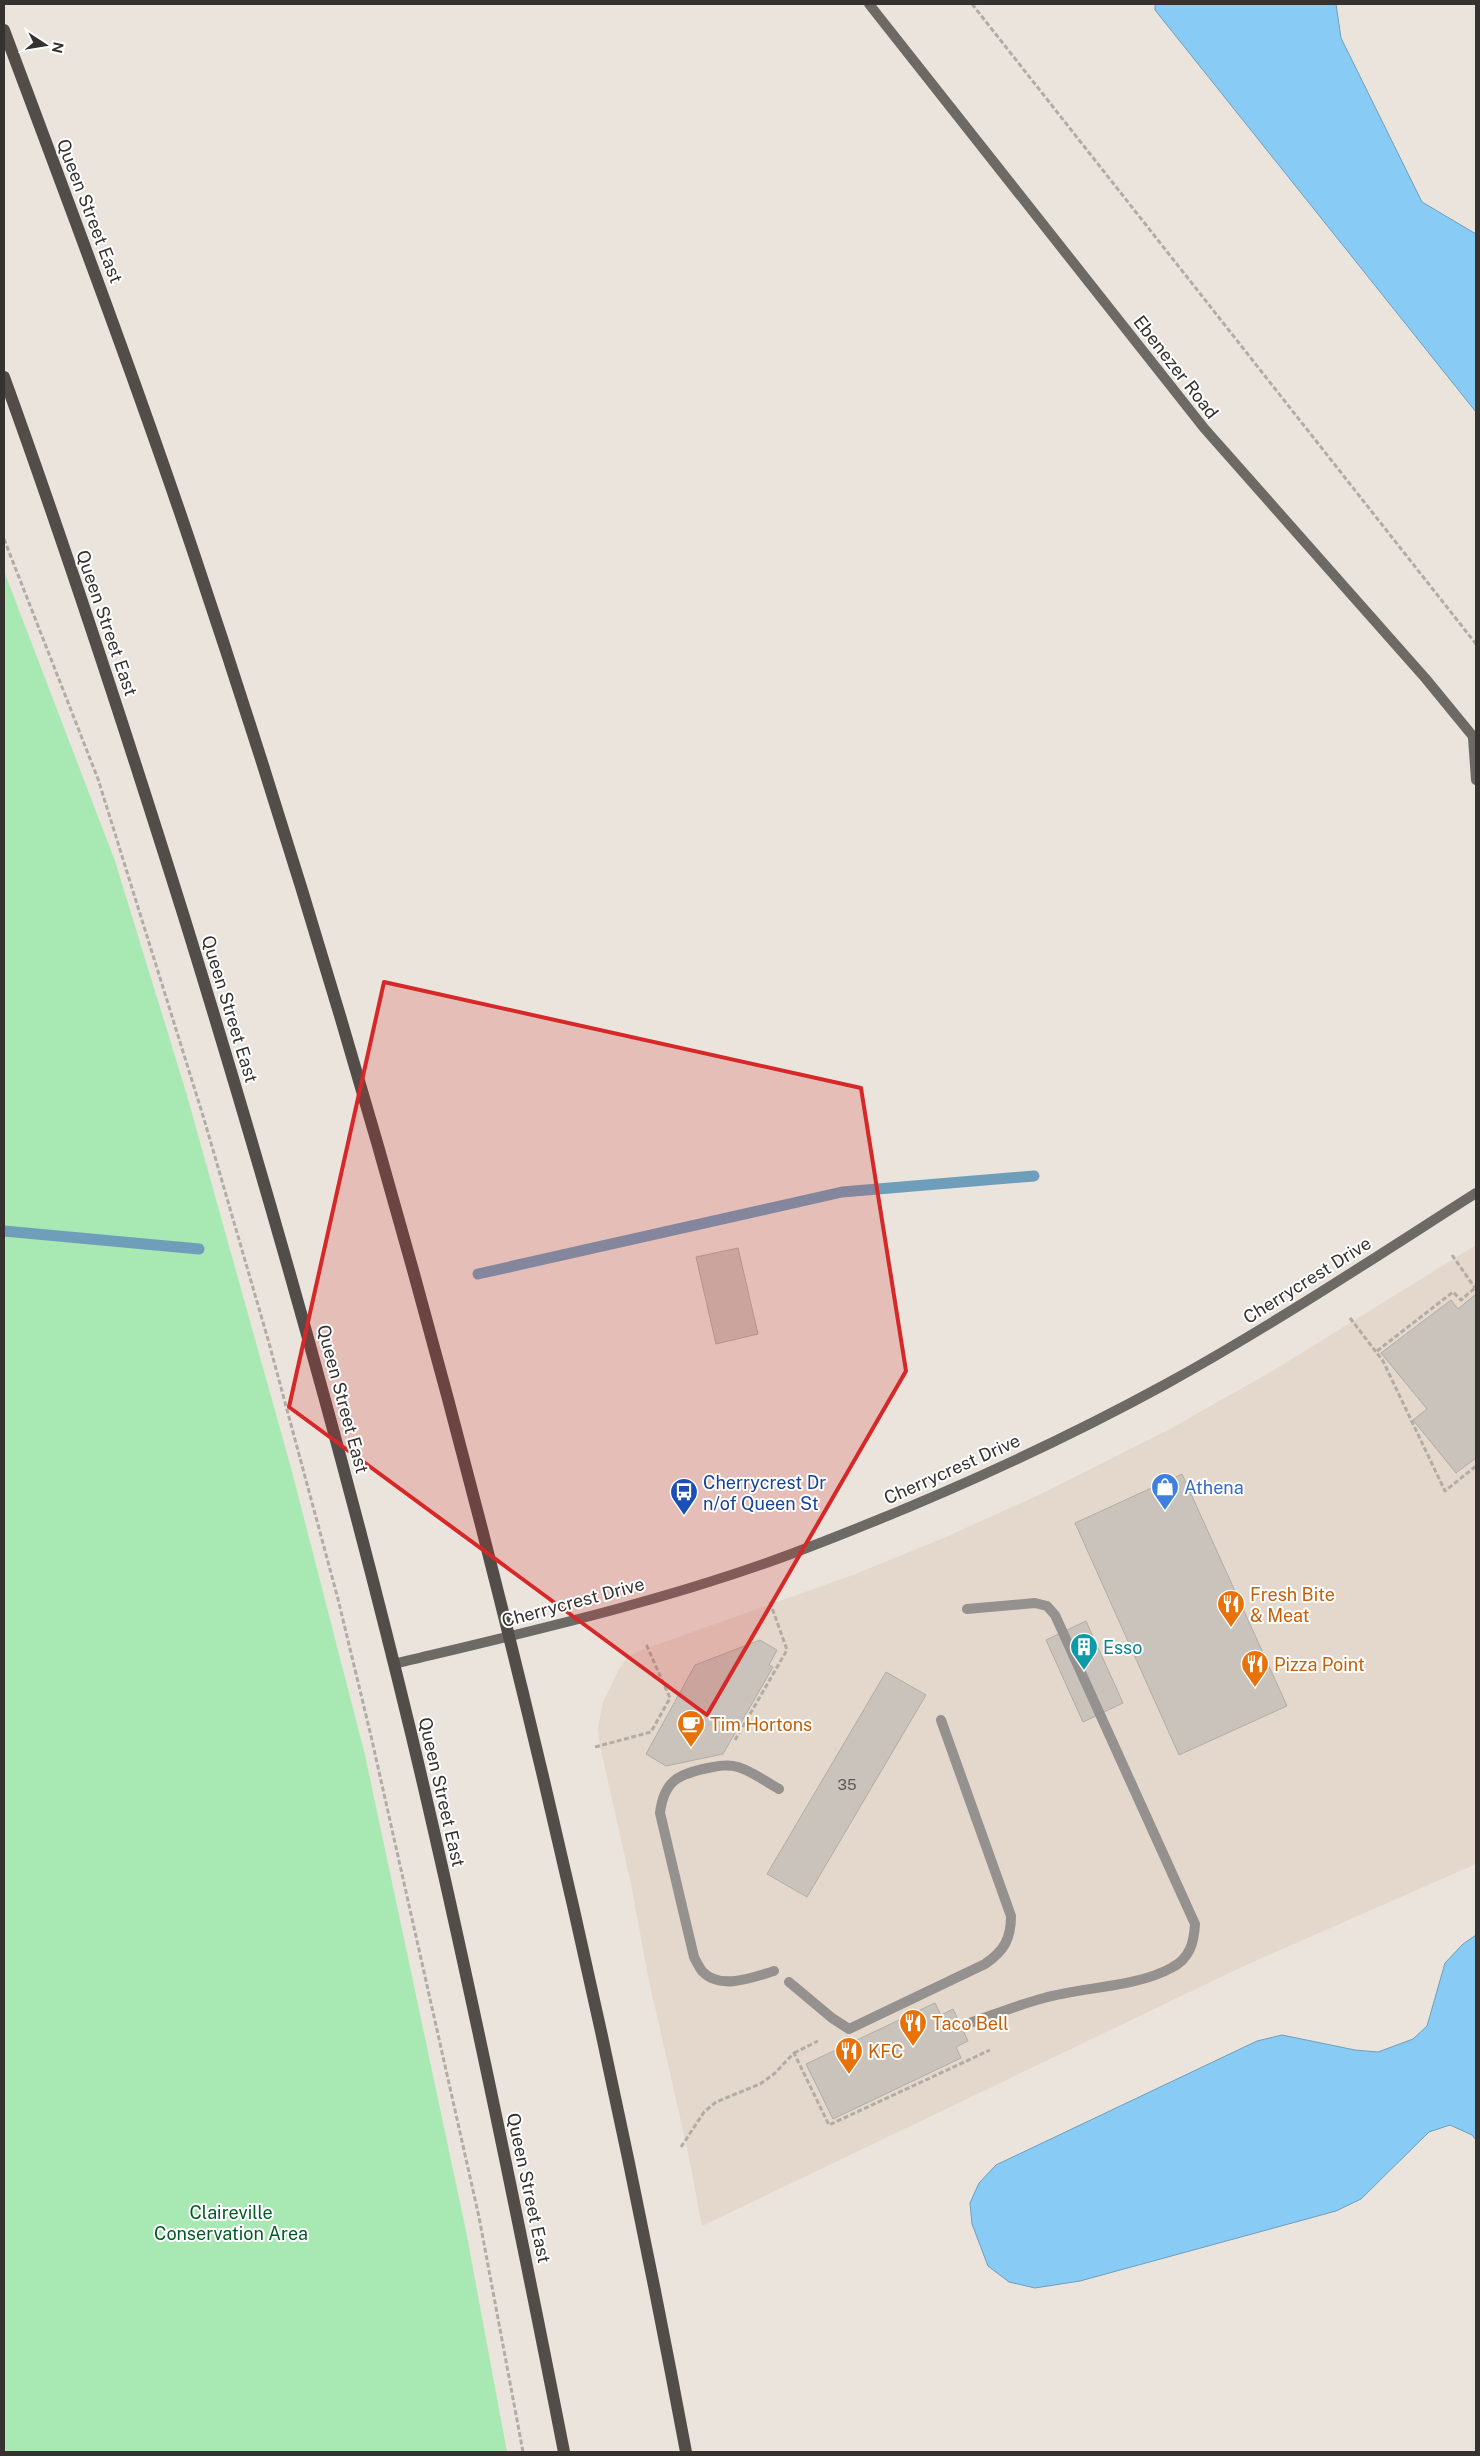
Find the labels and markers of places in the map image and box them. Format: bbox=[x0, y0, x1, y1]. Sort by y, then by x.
place label: Cherrycrest Dr n/of Queen St bbox=[703, 1472, 826, 1514]
shop icon: Athena bbox=[1150, 1472, 1180, 1511]
bus stop icon: Cherrycrest Dr n/of Queen St bbox=[669, 1477, 699, 1516]
place label: Athena bbox=[1184, 1477, 1244, 1498]
place label: Fresh Bite & Meat bbox=[1250, 1584, 1335, 1626]
restaurant icon: Fresh Bite & Meat bbox=[1216, 1589, 1246, 1628]
building icon: Esso bbox=[1069, 1632, 1099, 1671]
place label: Esso bbox=[1103, 1637, 1142, 1658]
restaurant icon: Pizza Point bbox=[1240, 1649, 1270, 1688]
place label: Pizza Point bbox=[1274, 1654, 1365, 1675]
cafe icon: Tim Hortons bbox=[676, 1709, 706, 1748]
place label: Tim Hortons bbox=[710, 1714, 812, 1735]
restaurant icon: Taco Bell bbox=[898, 2008, 928, 2047]
place label: Taco Bell bbox=[932, 2013, 1009, 2034]
restaurant icon: KFC bbox=[834, 2036, 864, 2075]
place label: KFC bbox=[868, 2041, 903, 2062]

